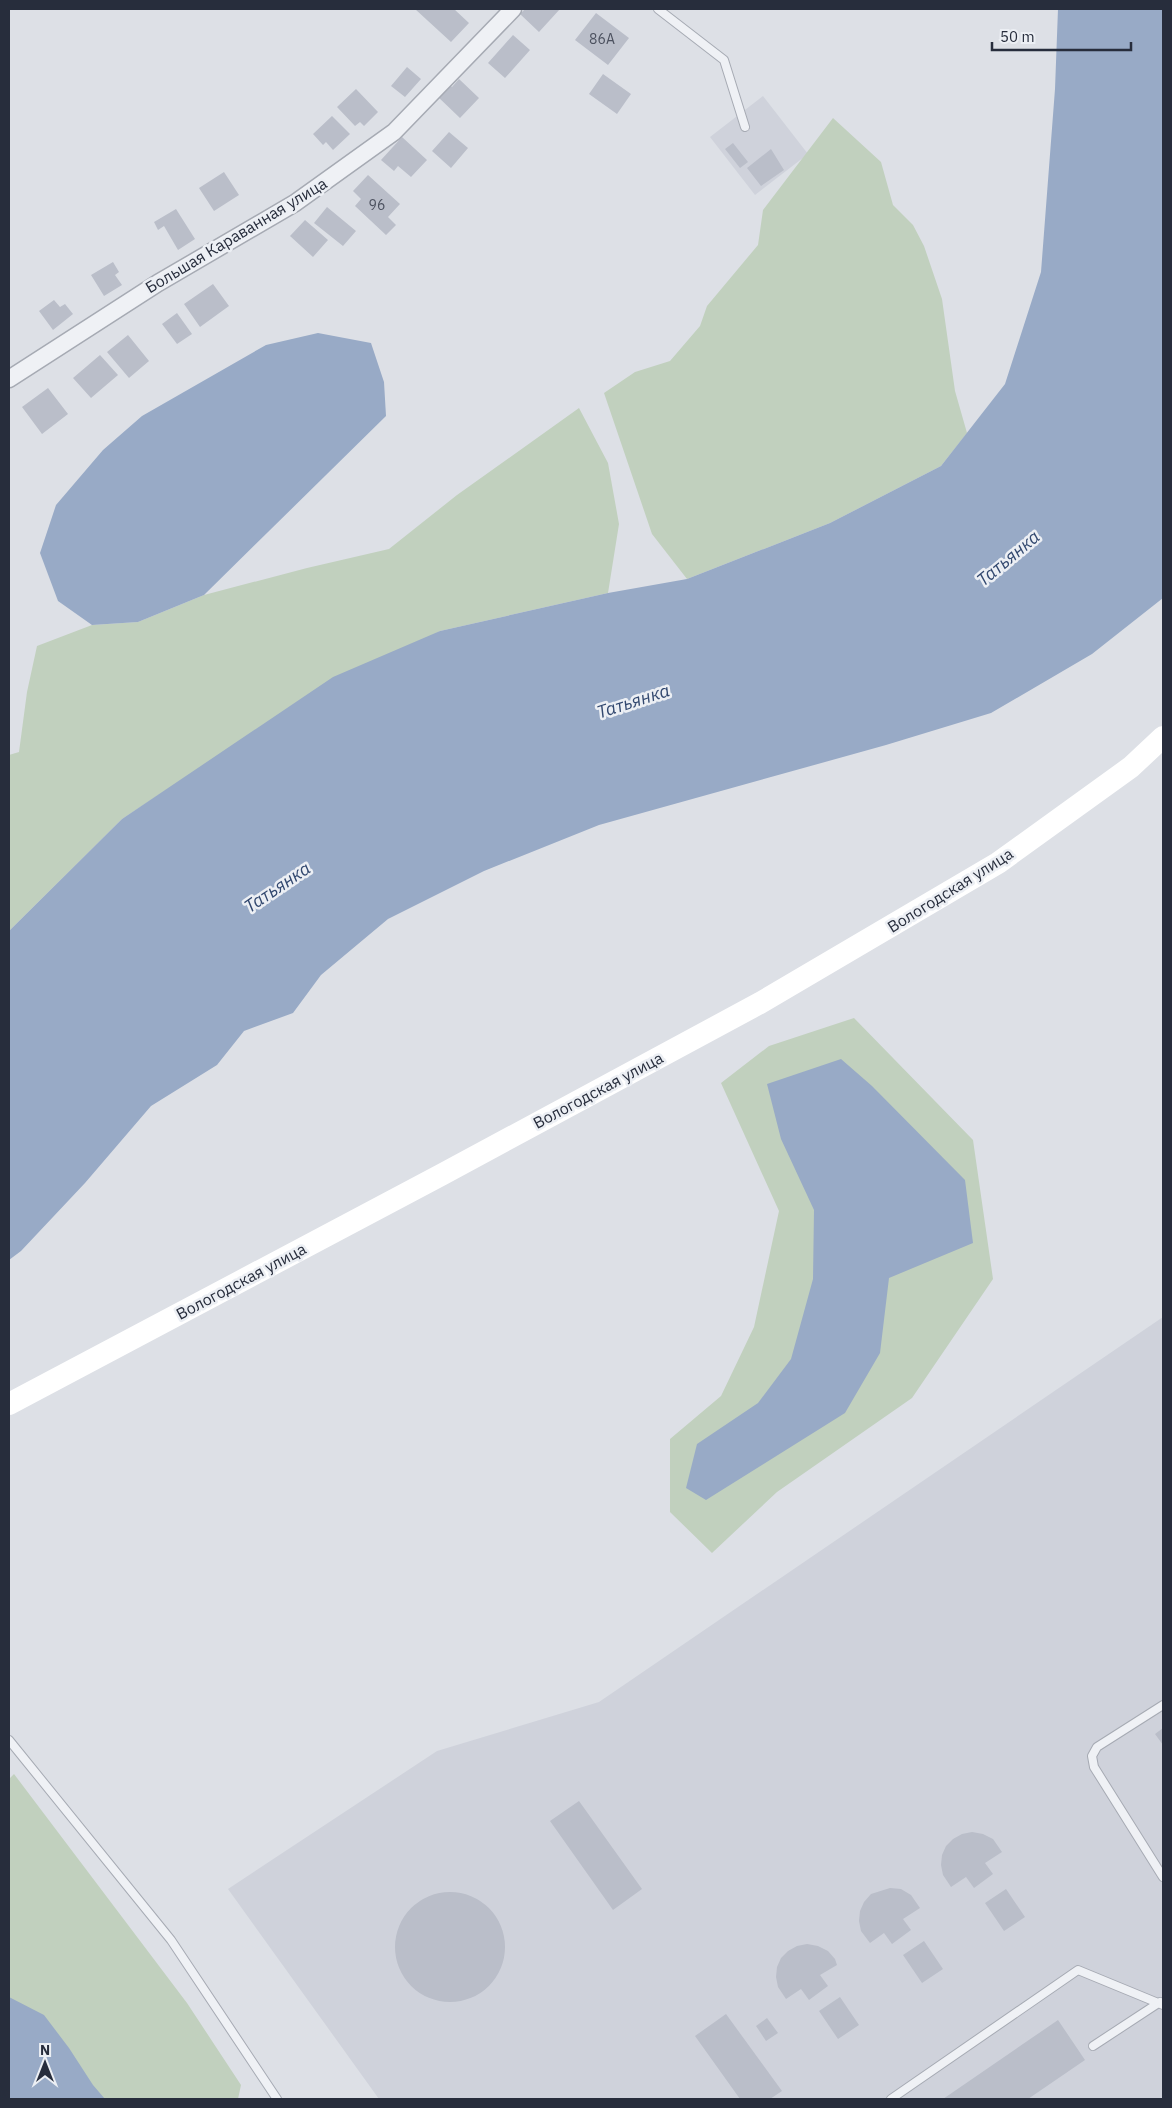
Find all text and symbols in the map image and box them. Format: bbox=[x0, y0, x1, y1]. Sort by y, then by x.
scale bar bbox=[992, 20, 1131, 52]
text: 50 m bbox=[1000, 27, 1035, 46]
house number: 86А bbox=[589, 30, 615, 48]
street label: Большая Караванная улица bbox=[142, 173, 331, 297]
house number: 96 bbox=[369, 196, 385, 214]
water label: Татьянка bbox=[972, 525, 1044, 591]
water label: Татьянка bbox=[594, 678, 672, 724]
street label: Вологодская улица bbox=[883, 843, 1017, 937]
water label: Татьянка bbox=[239, 856, 315, 918]
street label: Вологодская улица bbox=[530, 1047, 667, 1133]
street label: Вологодская улица bbox=[173, 1238, 310, 1324]
north arrow bbox=[20, 2038, 70, 2088]
text: N bbox=[40, 2041, 50, 2059]

